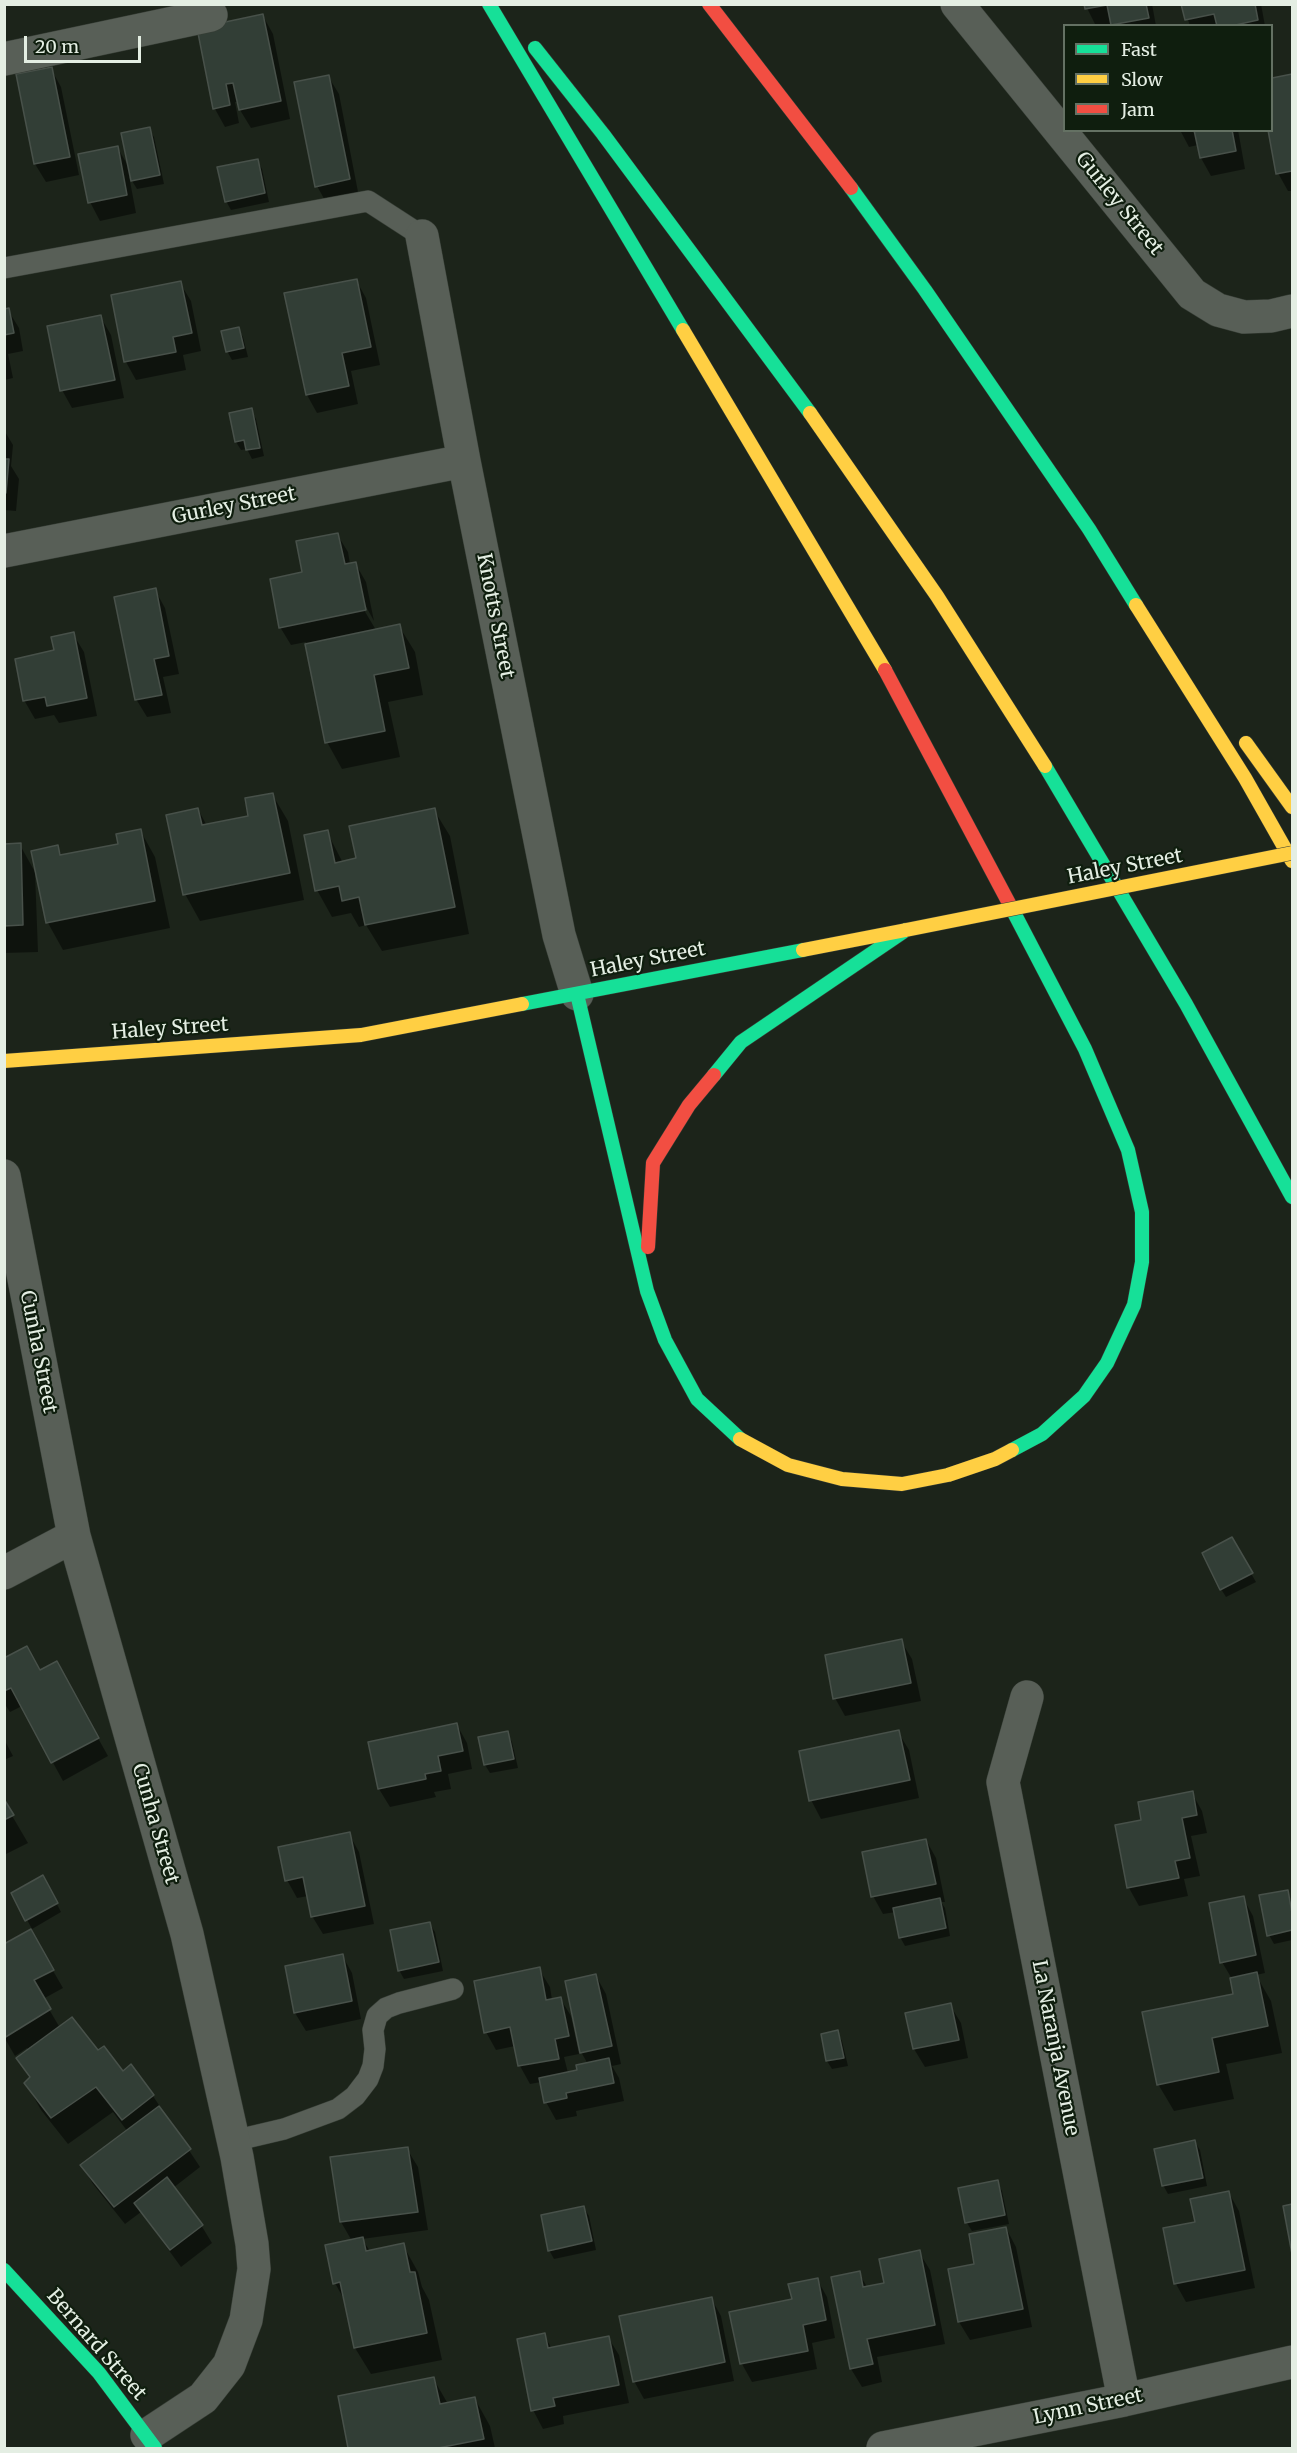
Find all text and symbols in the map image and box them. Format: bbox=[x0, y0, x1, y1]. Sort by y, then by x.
scale bar bbox=[27, 24, 144, 62]
legend bbox=[1063, 24, 1273, 132]
text: 20 m bbox=[35, 35, 79, 58]
text: Fast bbox=[1121, 38, 1157, 61]
text: Slow bbox=[1121, 68, 1163, 91]
text: Jam bbox=[1121, 98, 1155, 121]
street label: Gurley Street bbox=[1070, 148, 1168, 260]
street label: Gurley Street bbox=[170, 482, 298, 530]
street label: Knotts Street bbox=[471, 551, 519, 681]
street label: Haley Street bbox=[1065, 844, 1185, 890]
street label: Haley Street bbox=[588, 937, 708, 983]
street label: Haley Street bbox=[111, 1013, 229, 1045]
street label: Cunha Street bbox=[14, 1289, 62, 1415]
street label: Cunha Street bbox=[126, 1761, 184, 1887]
street label: La Naranja Avenue bbox=[1026, 1958, 1084, 2138]
street label: Bernard Street bbox=[41, 2284, 151, 2406]
street label: Lynn Street bbox=[1031, 2384, 1145, 2430]

